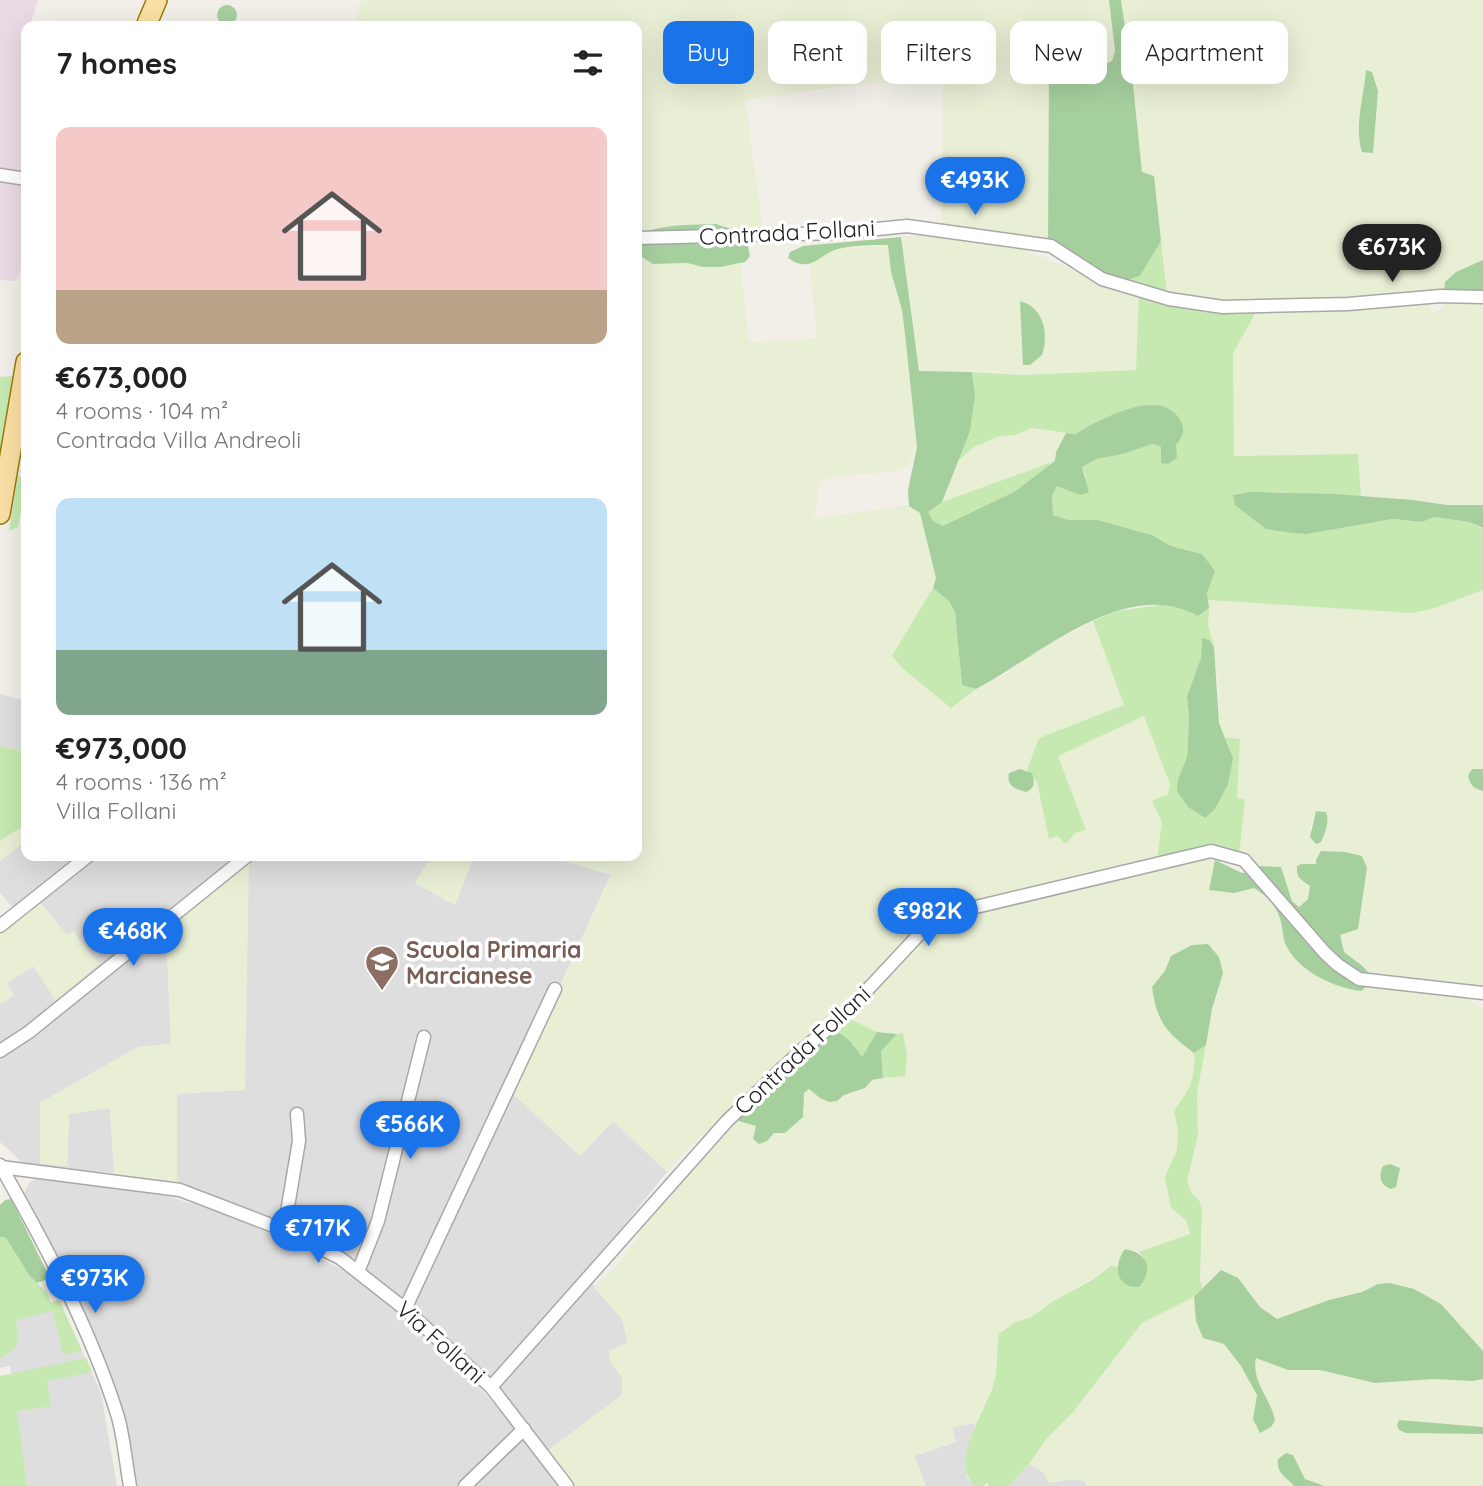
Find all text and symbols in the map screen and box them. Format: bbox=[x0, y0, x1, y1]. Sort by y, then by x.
chip: Buy bbox=[663, 21, 754, 84]
chip: Rent bbox=[768, 21, 867, 84]
chip: Filters bbox=[881, 21, 996, 84]
chip: New bbox=[1010, 21, 1107, 84]
chip: Apartment bbox=[1121, 21, 1288, 84]
text: 7 homes bbox=[56, 44, 177, 82]
icon: filters bbox=[569, 44, 607, 82]
pin: €493K bbox=[926, 158, 1024, 217]
text: €493K bbox=[941, 165, 1009, 194]
icon: home bbox=[269, 173, 395, 299]
street label: Contrada Follani bbox=[698, 213, 876, 251]
pin: €673K bbox=[1343, 224, 1441, 284]
text: €673K bbox=[1358, 232, 1426, 261]
text: €673,000 bbox=[56, 358, 188, 396]
text: 4 rooms · 104 m² bbox=[56, 396, 228, 425]
text: Contrada Villa Andreoli bbox=[56, 425, 301, 454]
icon: home bbox=[269, 544, 395, 670]
text: €973,000 bbox=[56, 729, 187, 767]
text: 4 rooms · 136 m² bbox=[56, 767, 227, 796]
text: Villa Follani bbox=[56, 796, 176, 825]
pin: €982K bbox=[879, 888, 977, 948]
text: €982K bbox=[894, 896, 962, 925]
pin: €468K bbox=[84, 908, 182, 968]
text: €468K bbox=[99, 916, 167, 945]
place label: Scuola Primaria Marcianese bbox=[406, 935, 581, 990]
school or university icon: Scuola Primaria Marcianese bbox=[363, 943, 401, 992]
street label: Contrada Follani bbox=[728, 979, 876, 1121]
pin: €566K bbox=[361, 1102, 459, 1161]
text: €566K bbox=[376, 1109, 444, 1138]
pin: €717K bbox=[269, 1206, 367, 1265]
text: €717K bbox=[286, 1213, 350, 1242]
pin: €973K bbox=[46, 1256, 144, 1315]
text: €973K bbox=[62, 1263, 128, 1292]
street label: Via Follani bbox=[391, 1295, 491, 1389]

